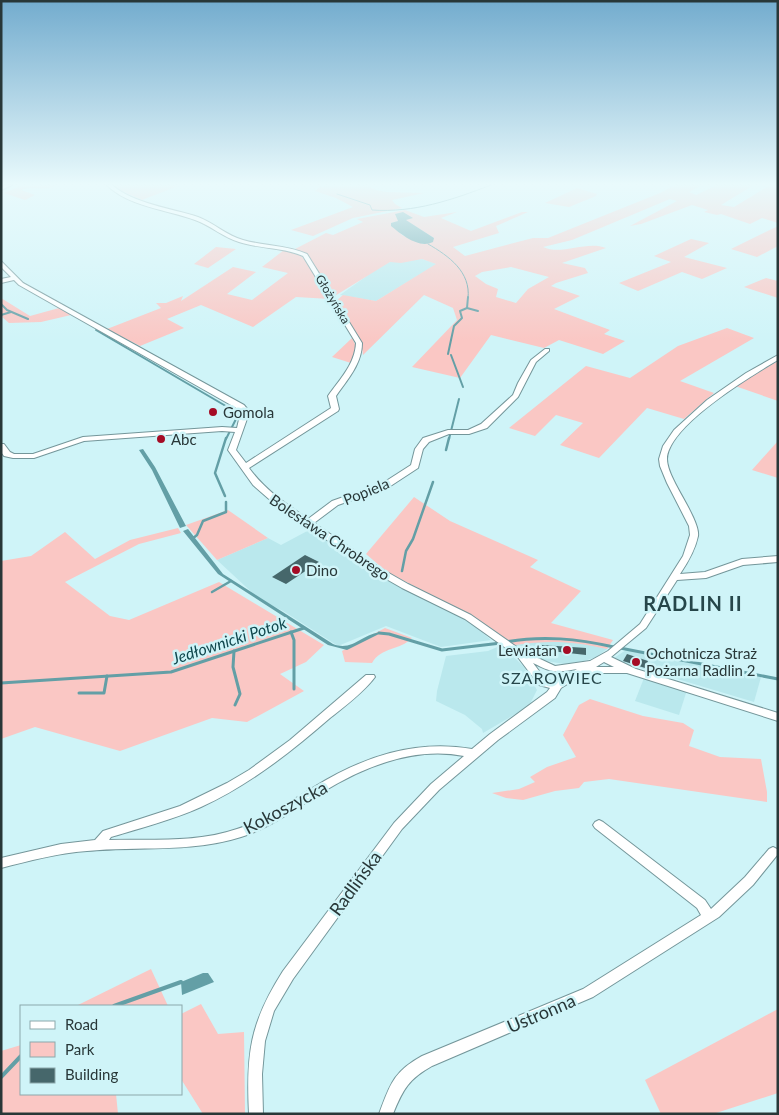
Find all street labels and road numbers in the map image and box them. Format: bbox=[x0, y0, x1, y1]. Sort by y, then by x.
street label: Głożyńska bbox=[312, 272, 354, 326]
street label: Popiela bbox=[340, 474, 392, 508]
street label: Bolesława Chrobrego bbox=[267, 490, 393, 584]
street label: Kokoszycka bbox=[239, 776, 331, 838]
street label: Radlińska bbox=[324, 846, 386, 920]
street label: Ustronna bbox=[503, 989, 579, 1037]

